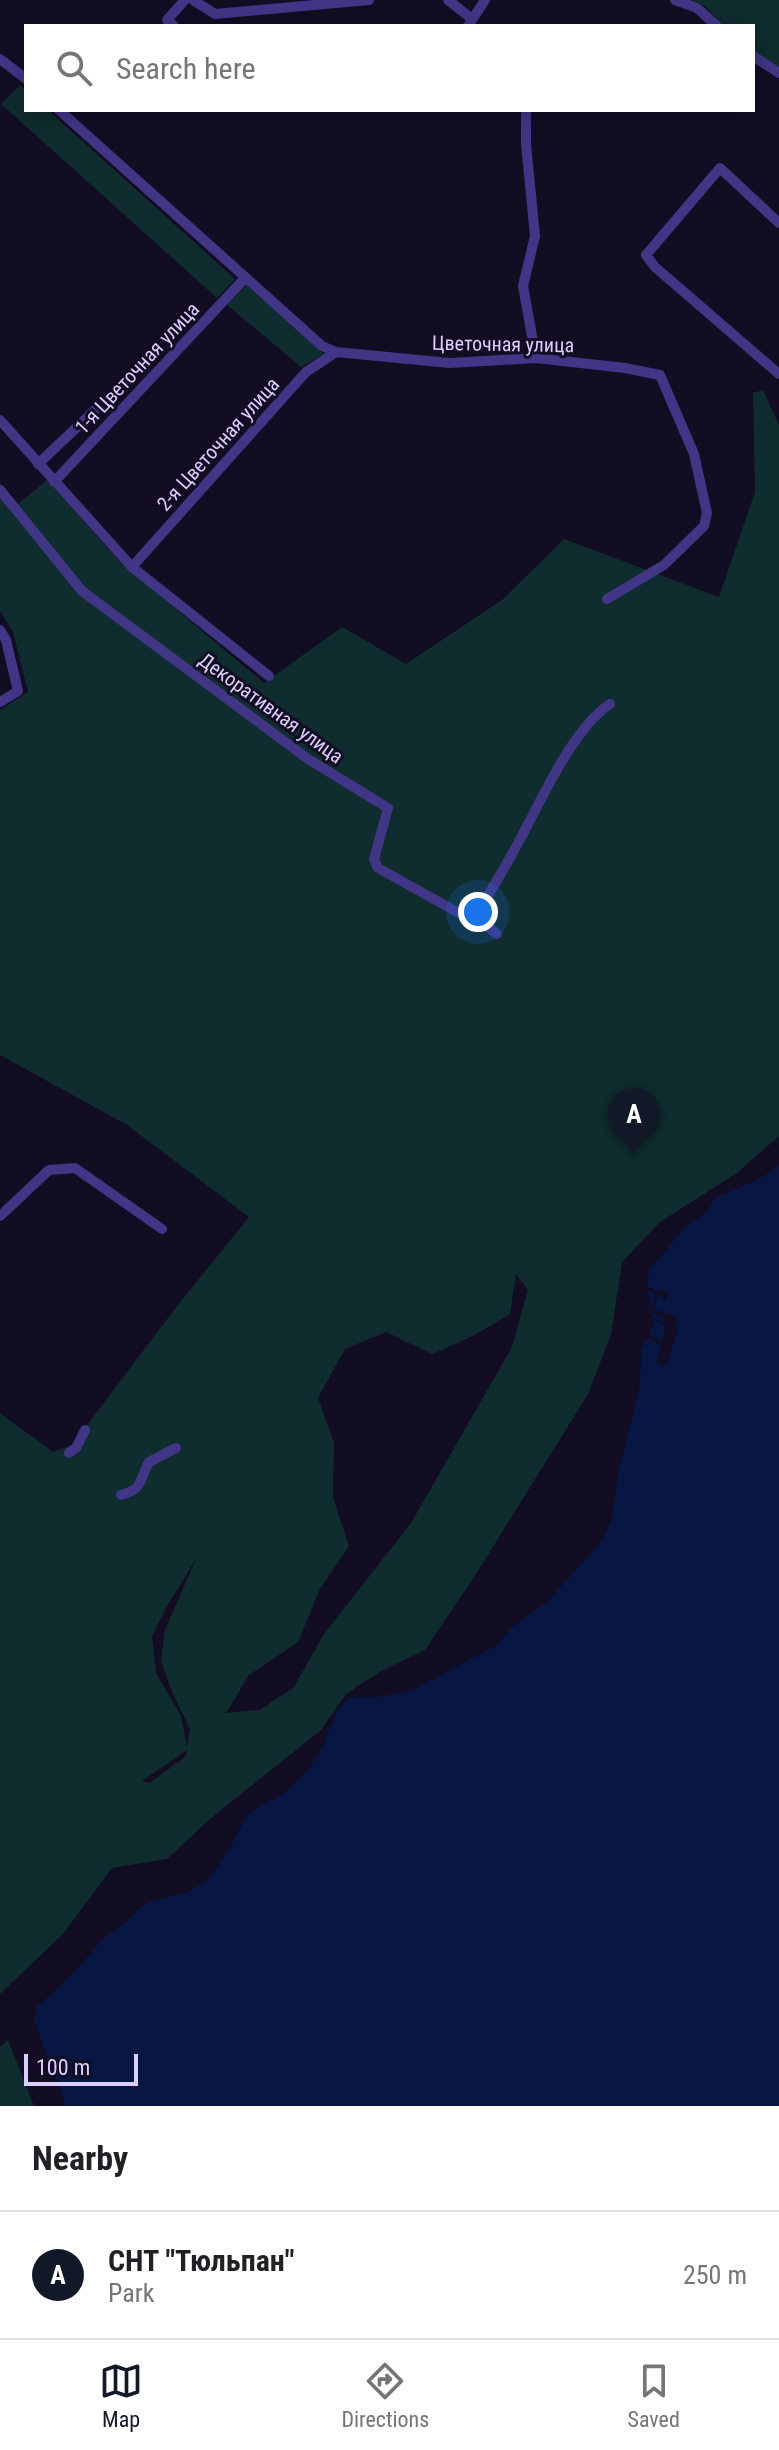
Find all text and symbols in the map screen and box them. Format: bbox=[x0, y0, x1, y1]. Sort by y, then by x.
search box bbox=[24, 24, 755, 112]
icon: search bbox=[52, 46, 96, 90]
text: Search here bbox=[116, 51, 256, 86]
street label: 1-я Цветочная улица bbox=[70, 297, 204, 439]
street label: Цветочная улица bbox=[432, 331, 574, 357]
street label: 2-я Цветочная улица bbox=[152, 372, 284, 516]
street label: Декоративная улица bbox=[194, 648, 348, 768]
your location bbox=[458, 892, 498, 932]
pin: A bbox=[608, 1088, 660, 1154]
scale bar bbox=[24, 2050, 138, 2086]
text: 100 m bbox=[36, 2055, 90, 2080]
text: Nearby bbox=[32, 2138, 128, 2178]
text: СНТ "Тюльпан" bbox=[108, 2243, 294, 2278]
text: A bbox=[50, 2260, 66, 2290]
text: 250 m bbox=[683, 2260, 747, 2290]
text: Park bbox=[108, 2278, 154, 2308]
tab: Map bbox=[99, 2359, 143, 2432]
tab: Directions bbox=[341, 2359, 429, 2432]
tab: Saved bbox=[628, 2359, 680, 2432]

